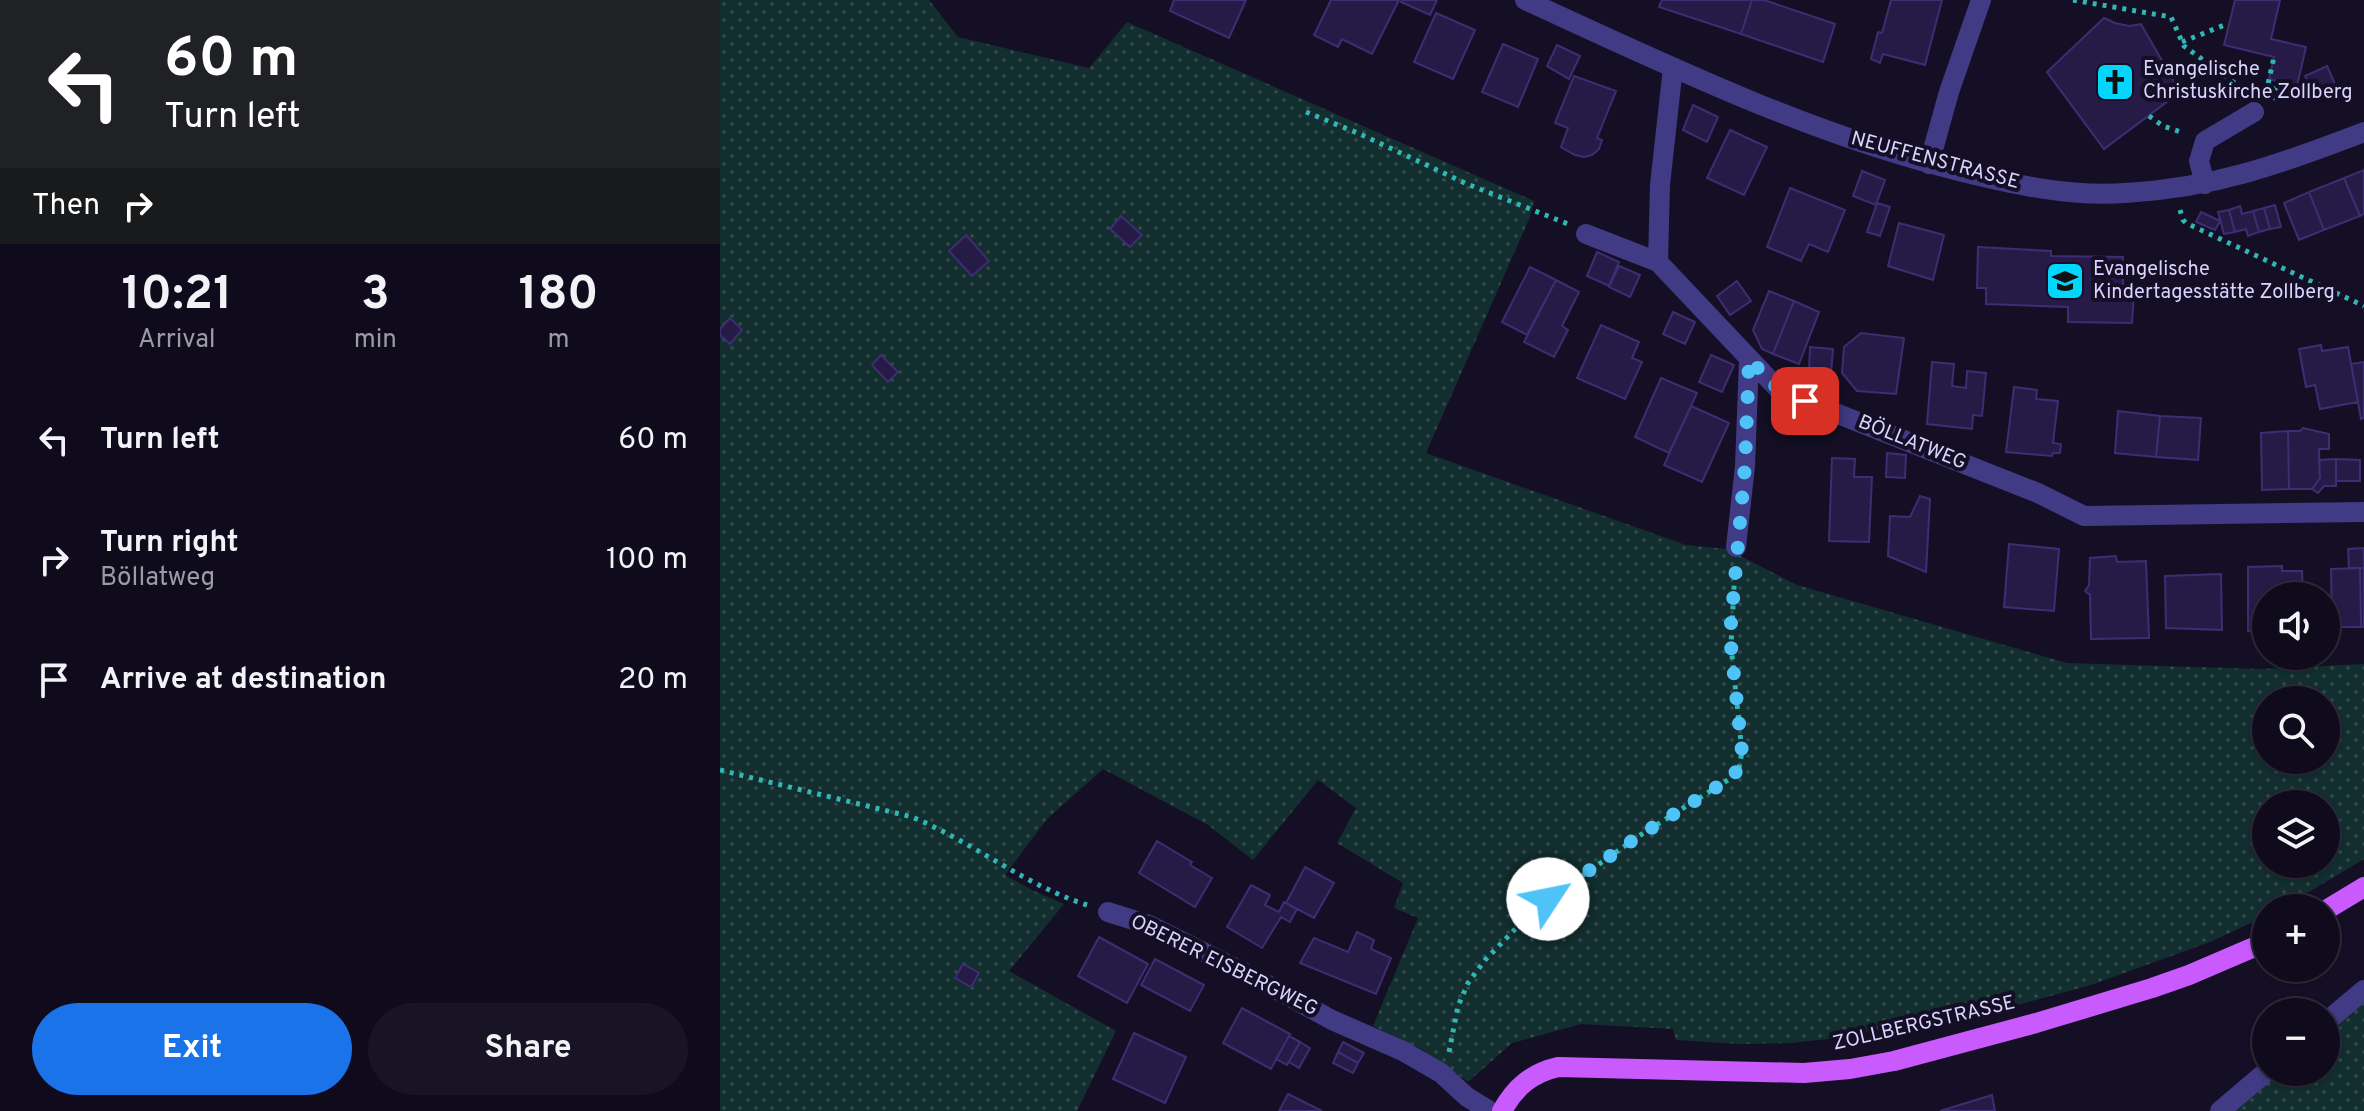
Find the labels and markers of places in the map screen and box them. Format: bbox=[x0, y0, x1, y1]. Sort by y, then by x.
place label: Evangelische Christuskirche Zollberg bbox=[2143, 57, 2352, 106]
church icon: Evangelische Christuskirche Zollberg bbox=[2094, 61, 2136, 103]
place label: Evangelische Kindertagesstätte Zollberg bbox=[2093, 257, 2335, 306]
school or university icon: Evangelische Kindertagesstätte Zollberg bbox=[2044, 260, 2086, 302]
pin bbox=[1771, 367, 1839, 435]

